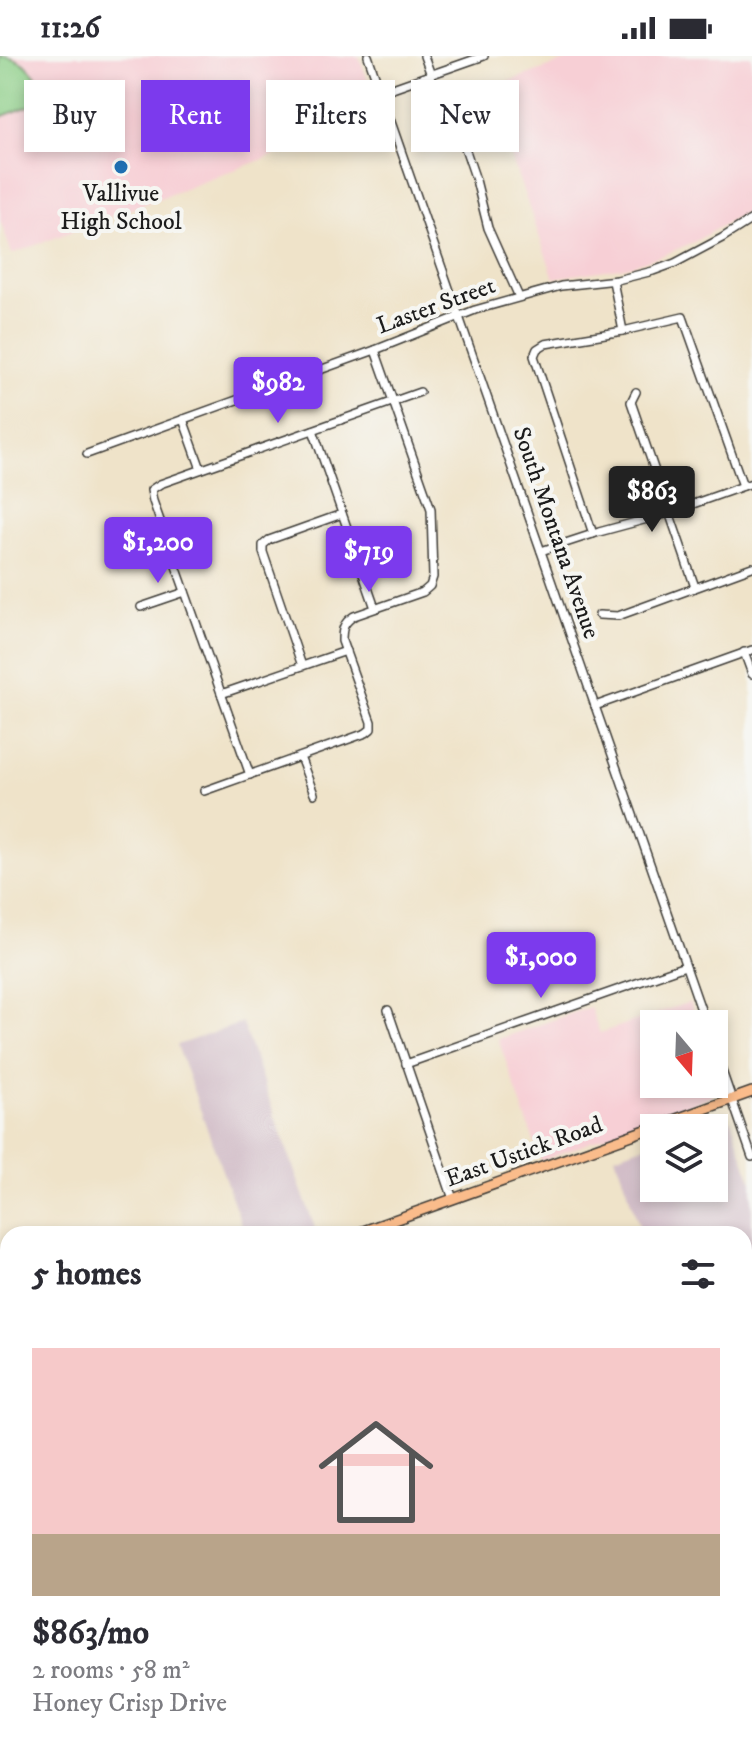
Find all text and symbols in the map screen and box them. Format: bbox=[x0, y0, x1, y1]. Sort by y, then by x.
text: 11:26 bbox=[40, 10, 100, 47]
chip: Buy bbox=[24, 80, 125, 152]
chip: Rent bbox=[141, 80, 250, 152]
chip: Filters bbox=[266, 80, 395, 152]
chip: New bbox=[411, 80, 519, 152]
marker: Vallivue High School bbox=[112, 158, 130, 176]
place label: Vallivue High School bbox=[60, 179, 183, 237]
street label: Laster Street bbox=[373, 271, 500, 341]
pin: $982 bbox=[231, 357, 325, 425]
text: $982 bbox=[252, 366, 304, 399]
street label: South Montana Avenue bbox=[506, 423, 606, 643]
pin: $863 bbox=[605, 466, 699, 534]
text: $863 bbox=[627, 475, 677, 508]
pin: $1,200 bbox=[93, 517, 223, 585]
text: $1,200 bbox=[122, 526, 194, 559]
pin: $719 bbox=[322, 526, 416, 594]
text: $719 bbox=[344, 535, 394, 568]
pin: $1,000 bbox=[476, 932, 606, 1000]
text: $1,000 bbox=[505, 941, 577, 974]
north arrow bbox=[640, 1010, 728, 1098]
map controls bbox=[640, 1010, 728, 1202]
street label: East Ustick Road bbox=[441, 1110, 607, 1194]
button: layers bbox=[640, 1114, 728, 1202]
icon: filters bbox=[676, 1252, 720, 1296]
text: 5 homes bbox=[32, 1253, 141, 1295]
icon: home bbox=[304, 1400, 448, 1544]
text: $863/mo bbox=[32, 1612, 149, 1654]
text: 2 rooms · 58 m² bbox=[32, 1654, 190, 1687]
text: Honey Crisp Drive bbox=[32, 1687, 227, 1720]

